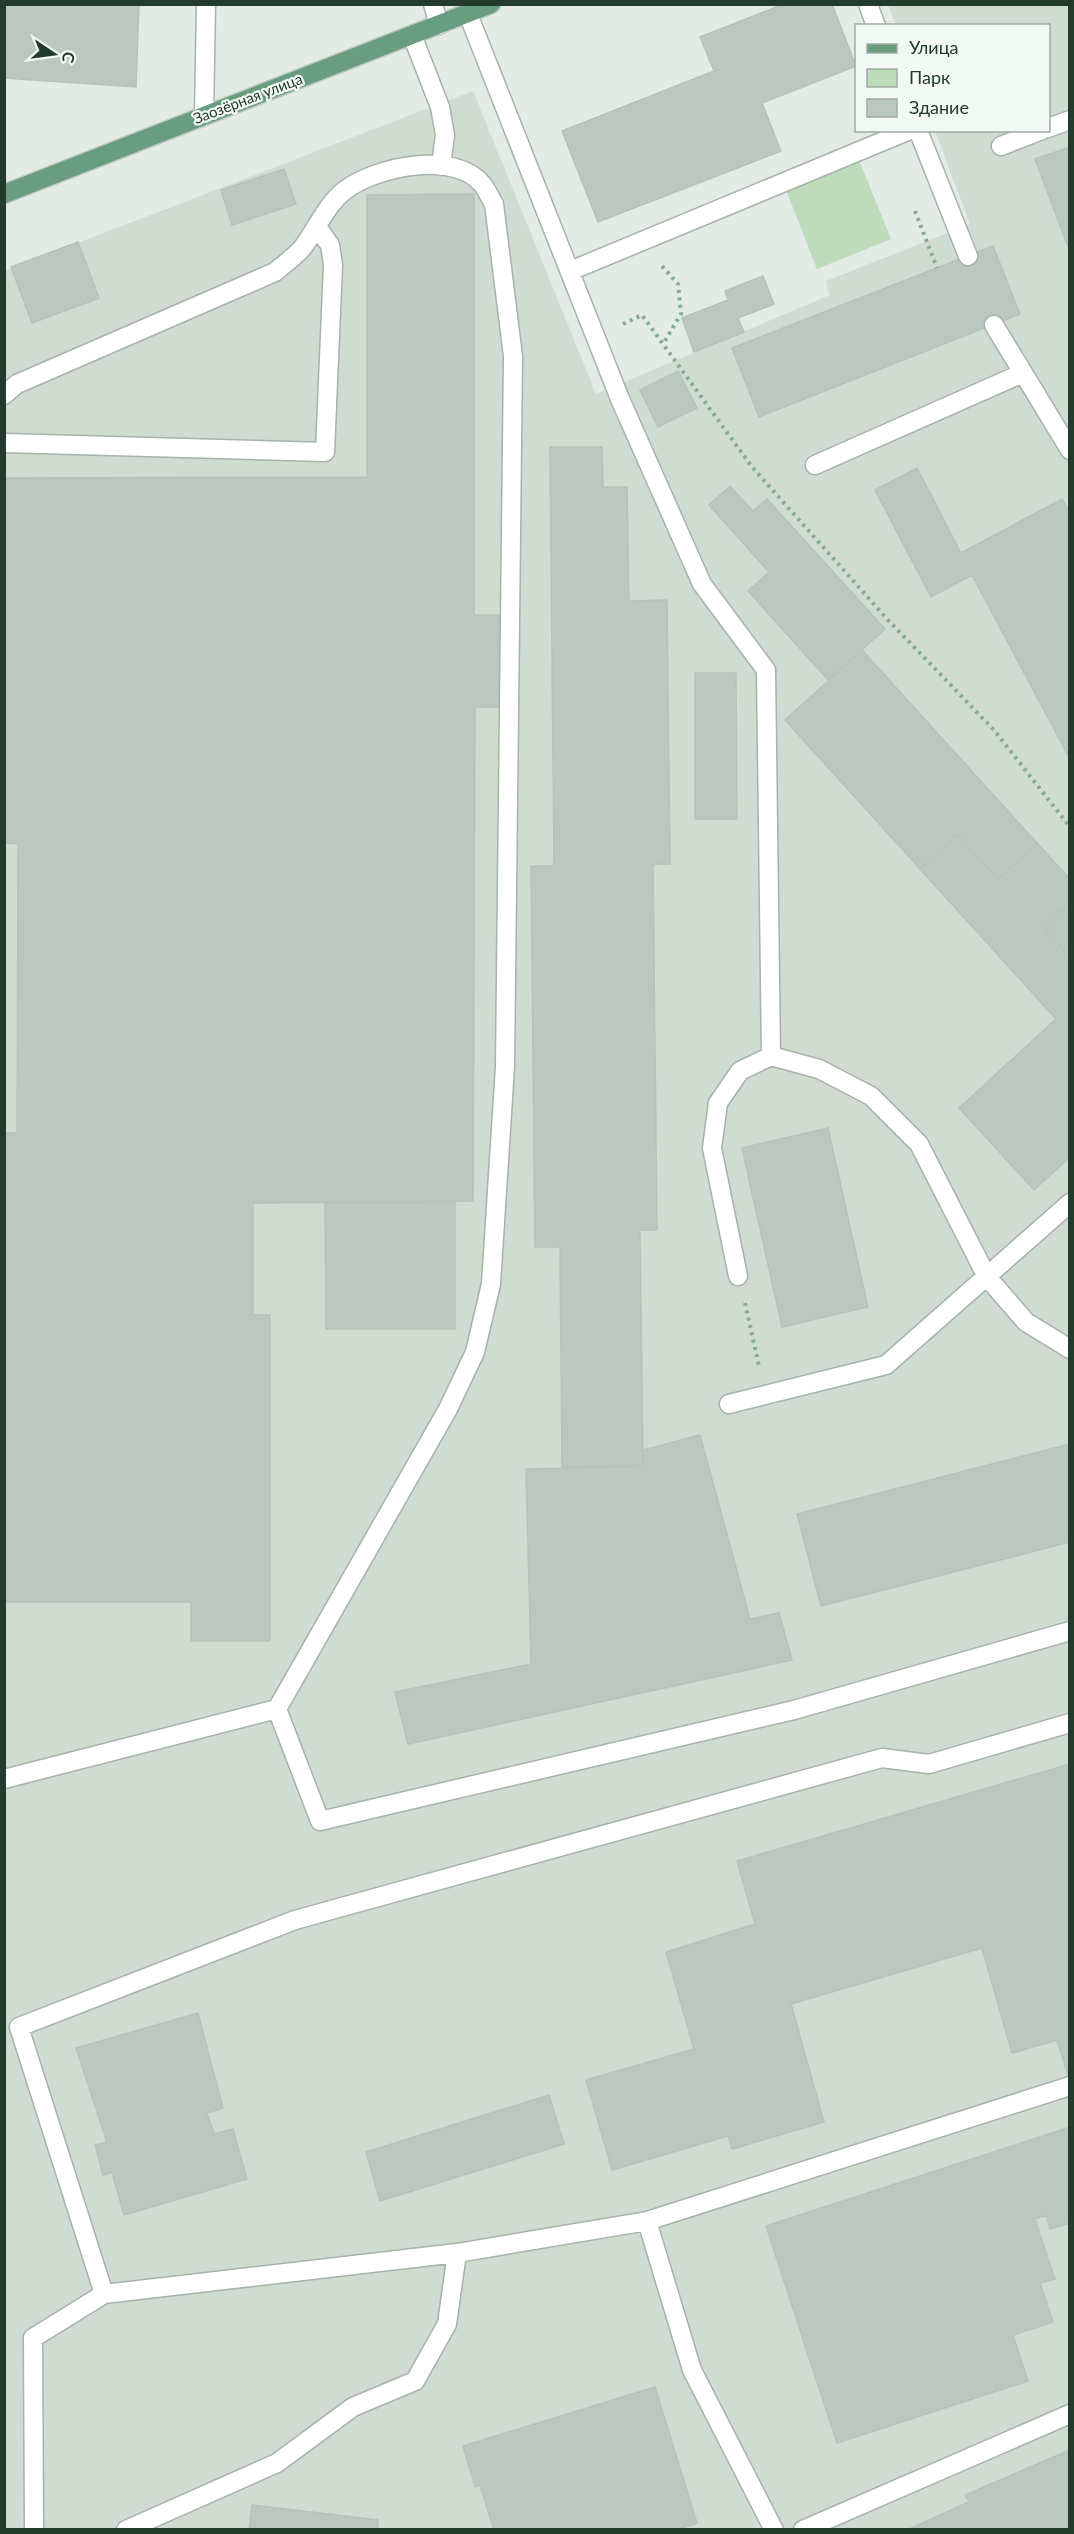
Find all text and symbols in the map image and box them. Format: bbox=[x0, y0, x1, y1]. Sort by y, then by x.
north arrow bbox=[24, 24, 84, 84]
legend bbox=[855, 24, 1050, 132]
text: Улица bbox=[909, 36, 959, 58]
text: С bbox=[59, 50, 80, 65]
text: Парк bbox=[909, 66, 951, 88]
street label: Заозёрная улица bbox=[191, 69, 305, 127]
text: Здание bbox=[909, 96, 969, 118]

